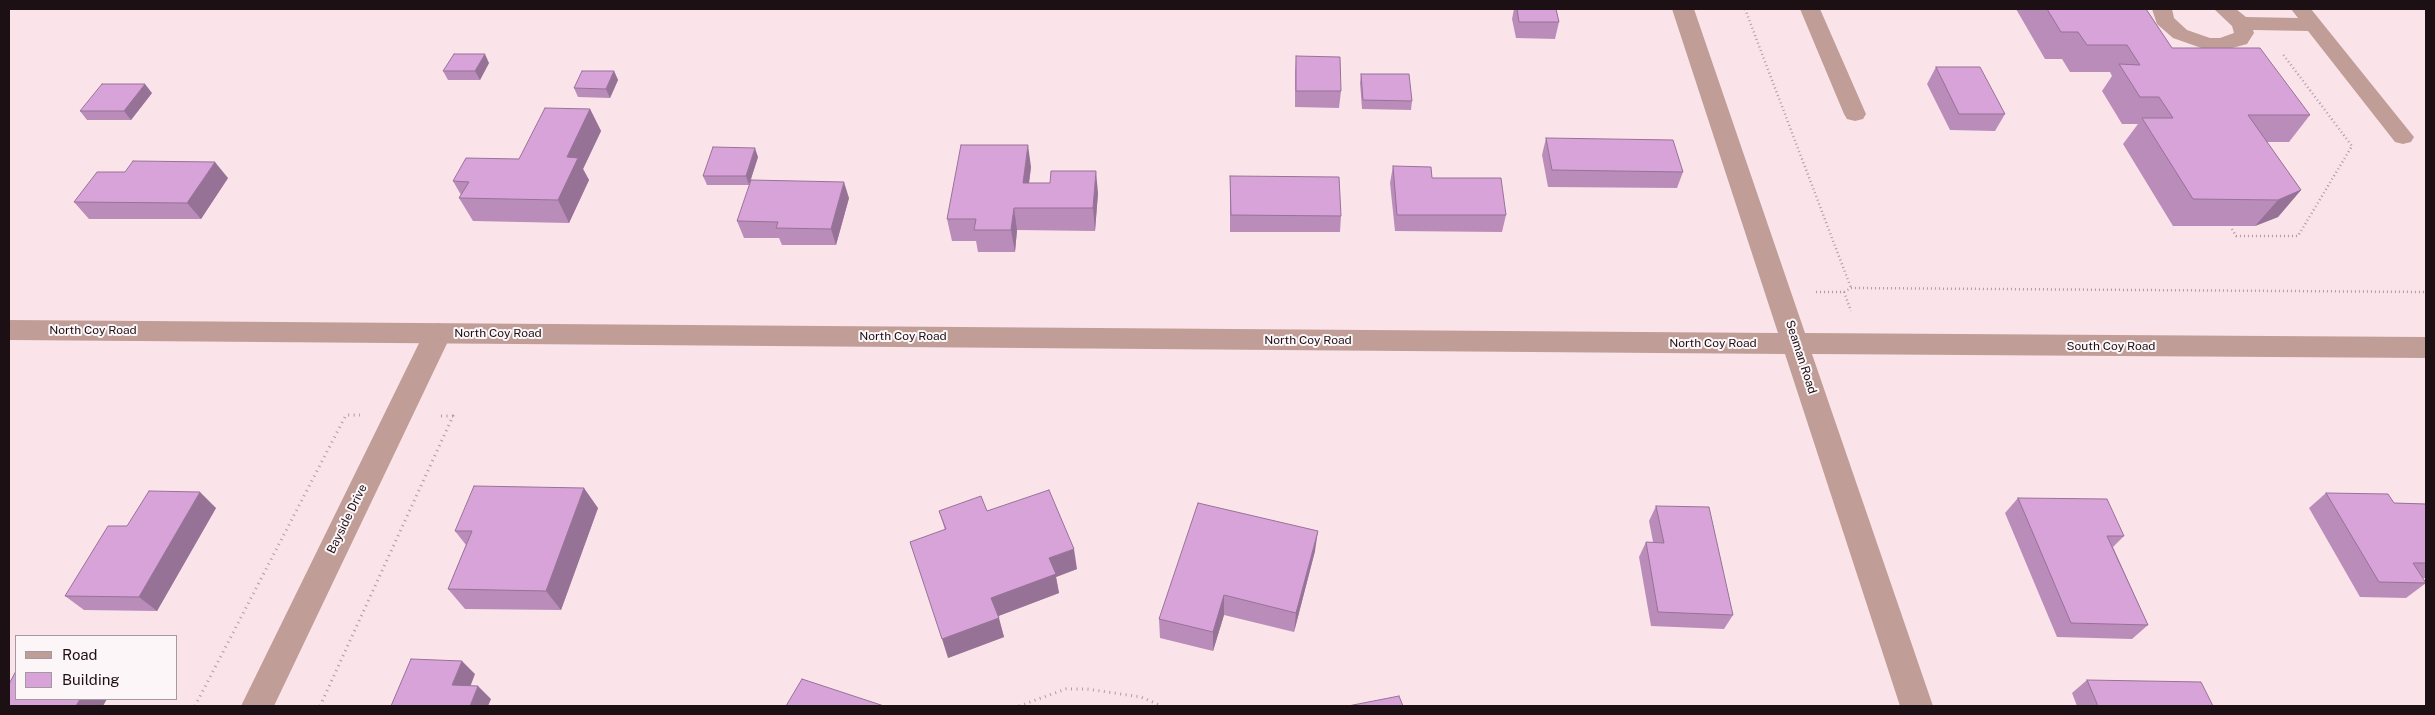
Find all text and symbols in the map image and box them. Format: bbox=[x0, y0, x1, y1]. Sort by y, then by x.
street label: Seaman Road bbox=[1782, 318, 1820, 396]
street label: North Coy Road bbox=[49, 323, 137, 337]
street label: North Coy Road bbox=[454, 326, 542, 340]
street label: North Coy Road bbox=[859, 329, 947, 343]
street label: North Coy Road bbox=[1264, 333, 1352, 347]
street label: North Coy Road bbox=[1669, 336, 1757, 350]
street label: South Coy Road bbox=[2067, 339, 2155, 353]
street label: Bayside Drive bbox=[324, 482, 370, 556]
legend bbox=[15, 635, 178, 700]
text: Road bbox=[62, 646, 98, 663]
text: Building bbox=[62, 671, 120, 688]

